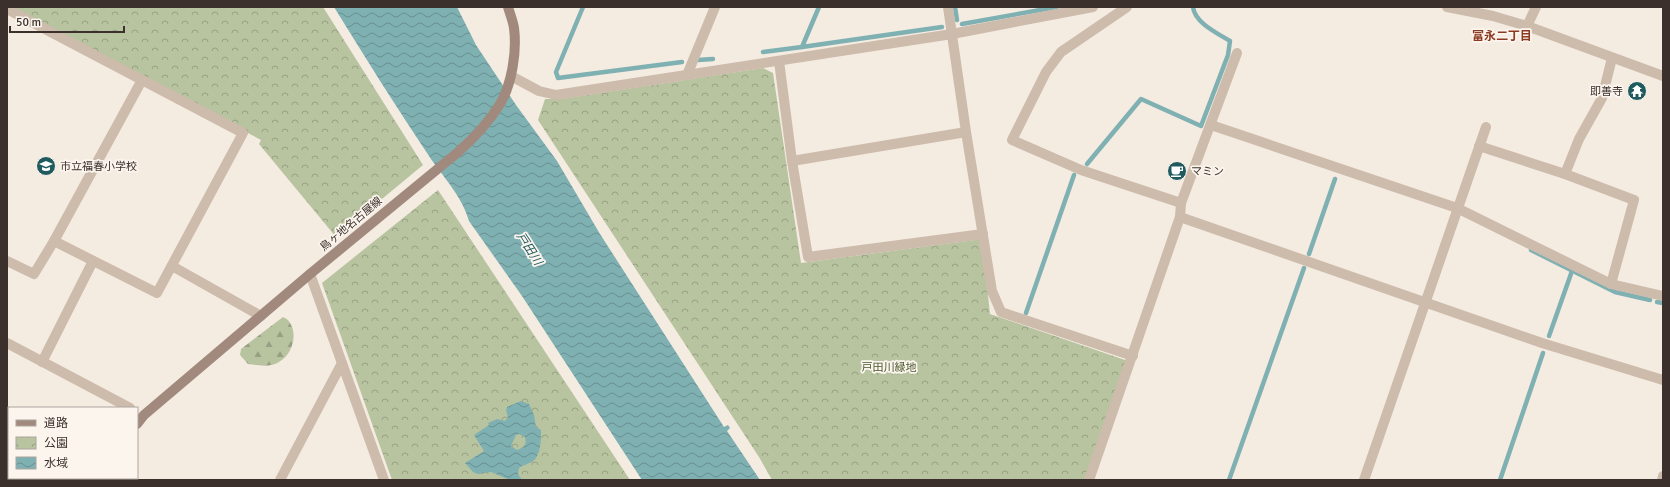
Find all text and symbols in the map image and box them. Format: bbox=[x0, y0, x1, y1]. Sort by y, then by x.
scale bar bbox=[10, 8, 124, 34]
text: 50 m bbox=[16, 15, 41, 30]
district label: 富永二丁目 bbox=[1472, 29, 1532, 44]
temple icon: 即善寺 bbox=[1626, 80, 1648, 102]
place label: 即善寺 bbox=[1590, 85, 1623, 98]
school or university icon: 市立福春小学校 bbox=[35, 155, 57, 177]
place label: 市立福春小学校 bbox=[60, 160, 137, 173]
cafe icon: マミン bbox=[1166, 160, 1188, 182]
place label: マミン bbox=[1191, 165, 1224, 178]
street label: 鳥ヶ地名古屋線 bbox=[317, 194, 385, 254]
water label: 戸田川 bbox=[513, 230, 546, 270]
park label: 戸田川緑地 bbox=[862, 361, 917, 374]
legend bbox=[8, 407, 138, 479]
text: 道路 bbox=[44, 416, 68, 431]
text: 公園 bbox=[44, 436, 68, 451]
text: 水域 bbox=[44, 456, 68, 471]

